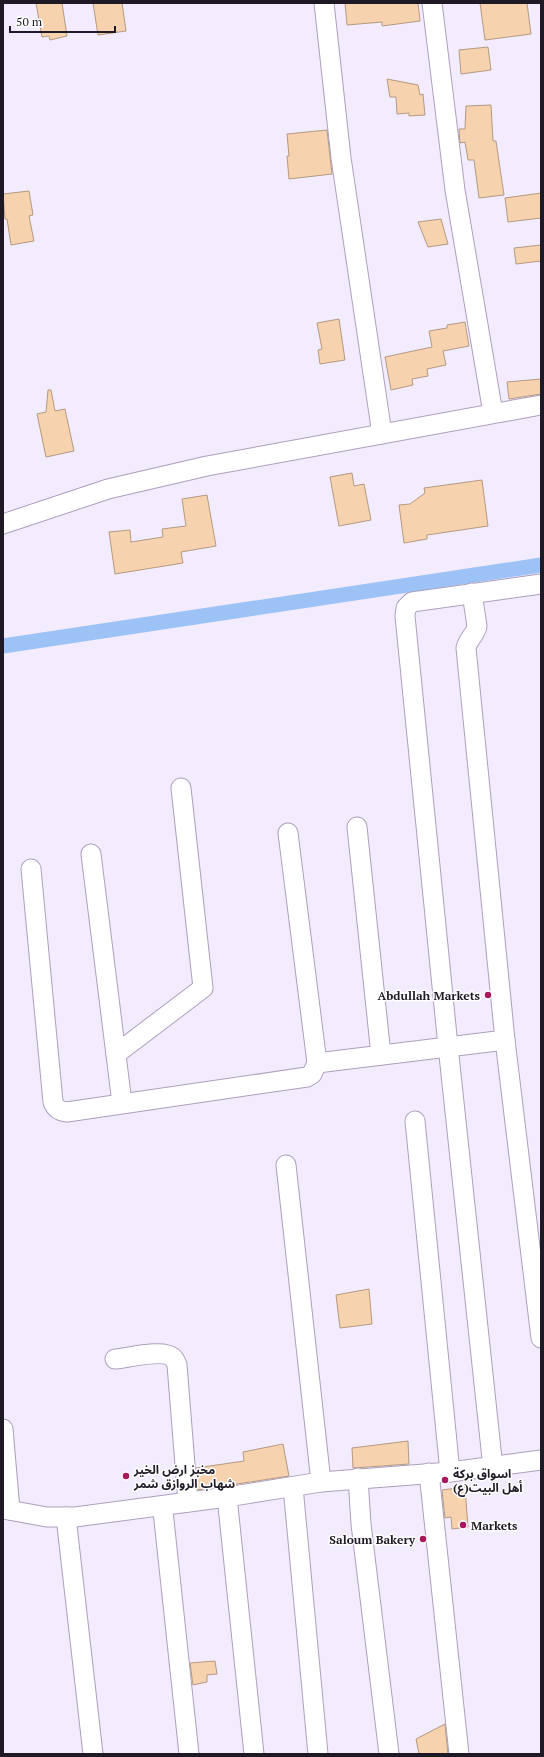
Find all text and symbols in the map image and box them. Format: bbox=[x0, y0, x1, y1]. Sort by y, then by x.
scale bar bbox=[10, 8, 115, 34]
text: 50 m bbox=[16, 14, 43, 29]
place label: Abdullah Markets bbox=[377, 988, 481, 1003]
marker: Abdullah Markets bbox=[483, 990, 493, 1000]
place label: مخبز ارض الخير شهاب الروازق شمر bbox=[133, 1462, 235, 1491]
place label: اسواق بركة أهل البيت(ع) bbox=[453, 1466, 523, 1497]
marker: مخبز ارض الخير شهاب الروازق شمر bbox=[121, 1471, 131, 1481]
marker: اسواق بركة أهل البيت(ع) bbox=[440, 1475, 450, 1485]
place label: Markets bbox=[471, 1518, 518, 1533]
marker: Markets bbox=[458, 1520, 468, 1530]
place label: Saloum Bakery bbox=[329, 1532, 416, 1547]
marker: Saloum Bakery bbox=[418, 1534, 428, 1544]

